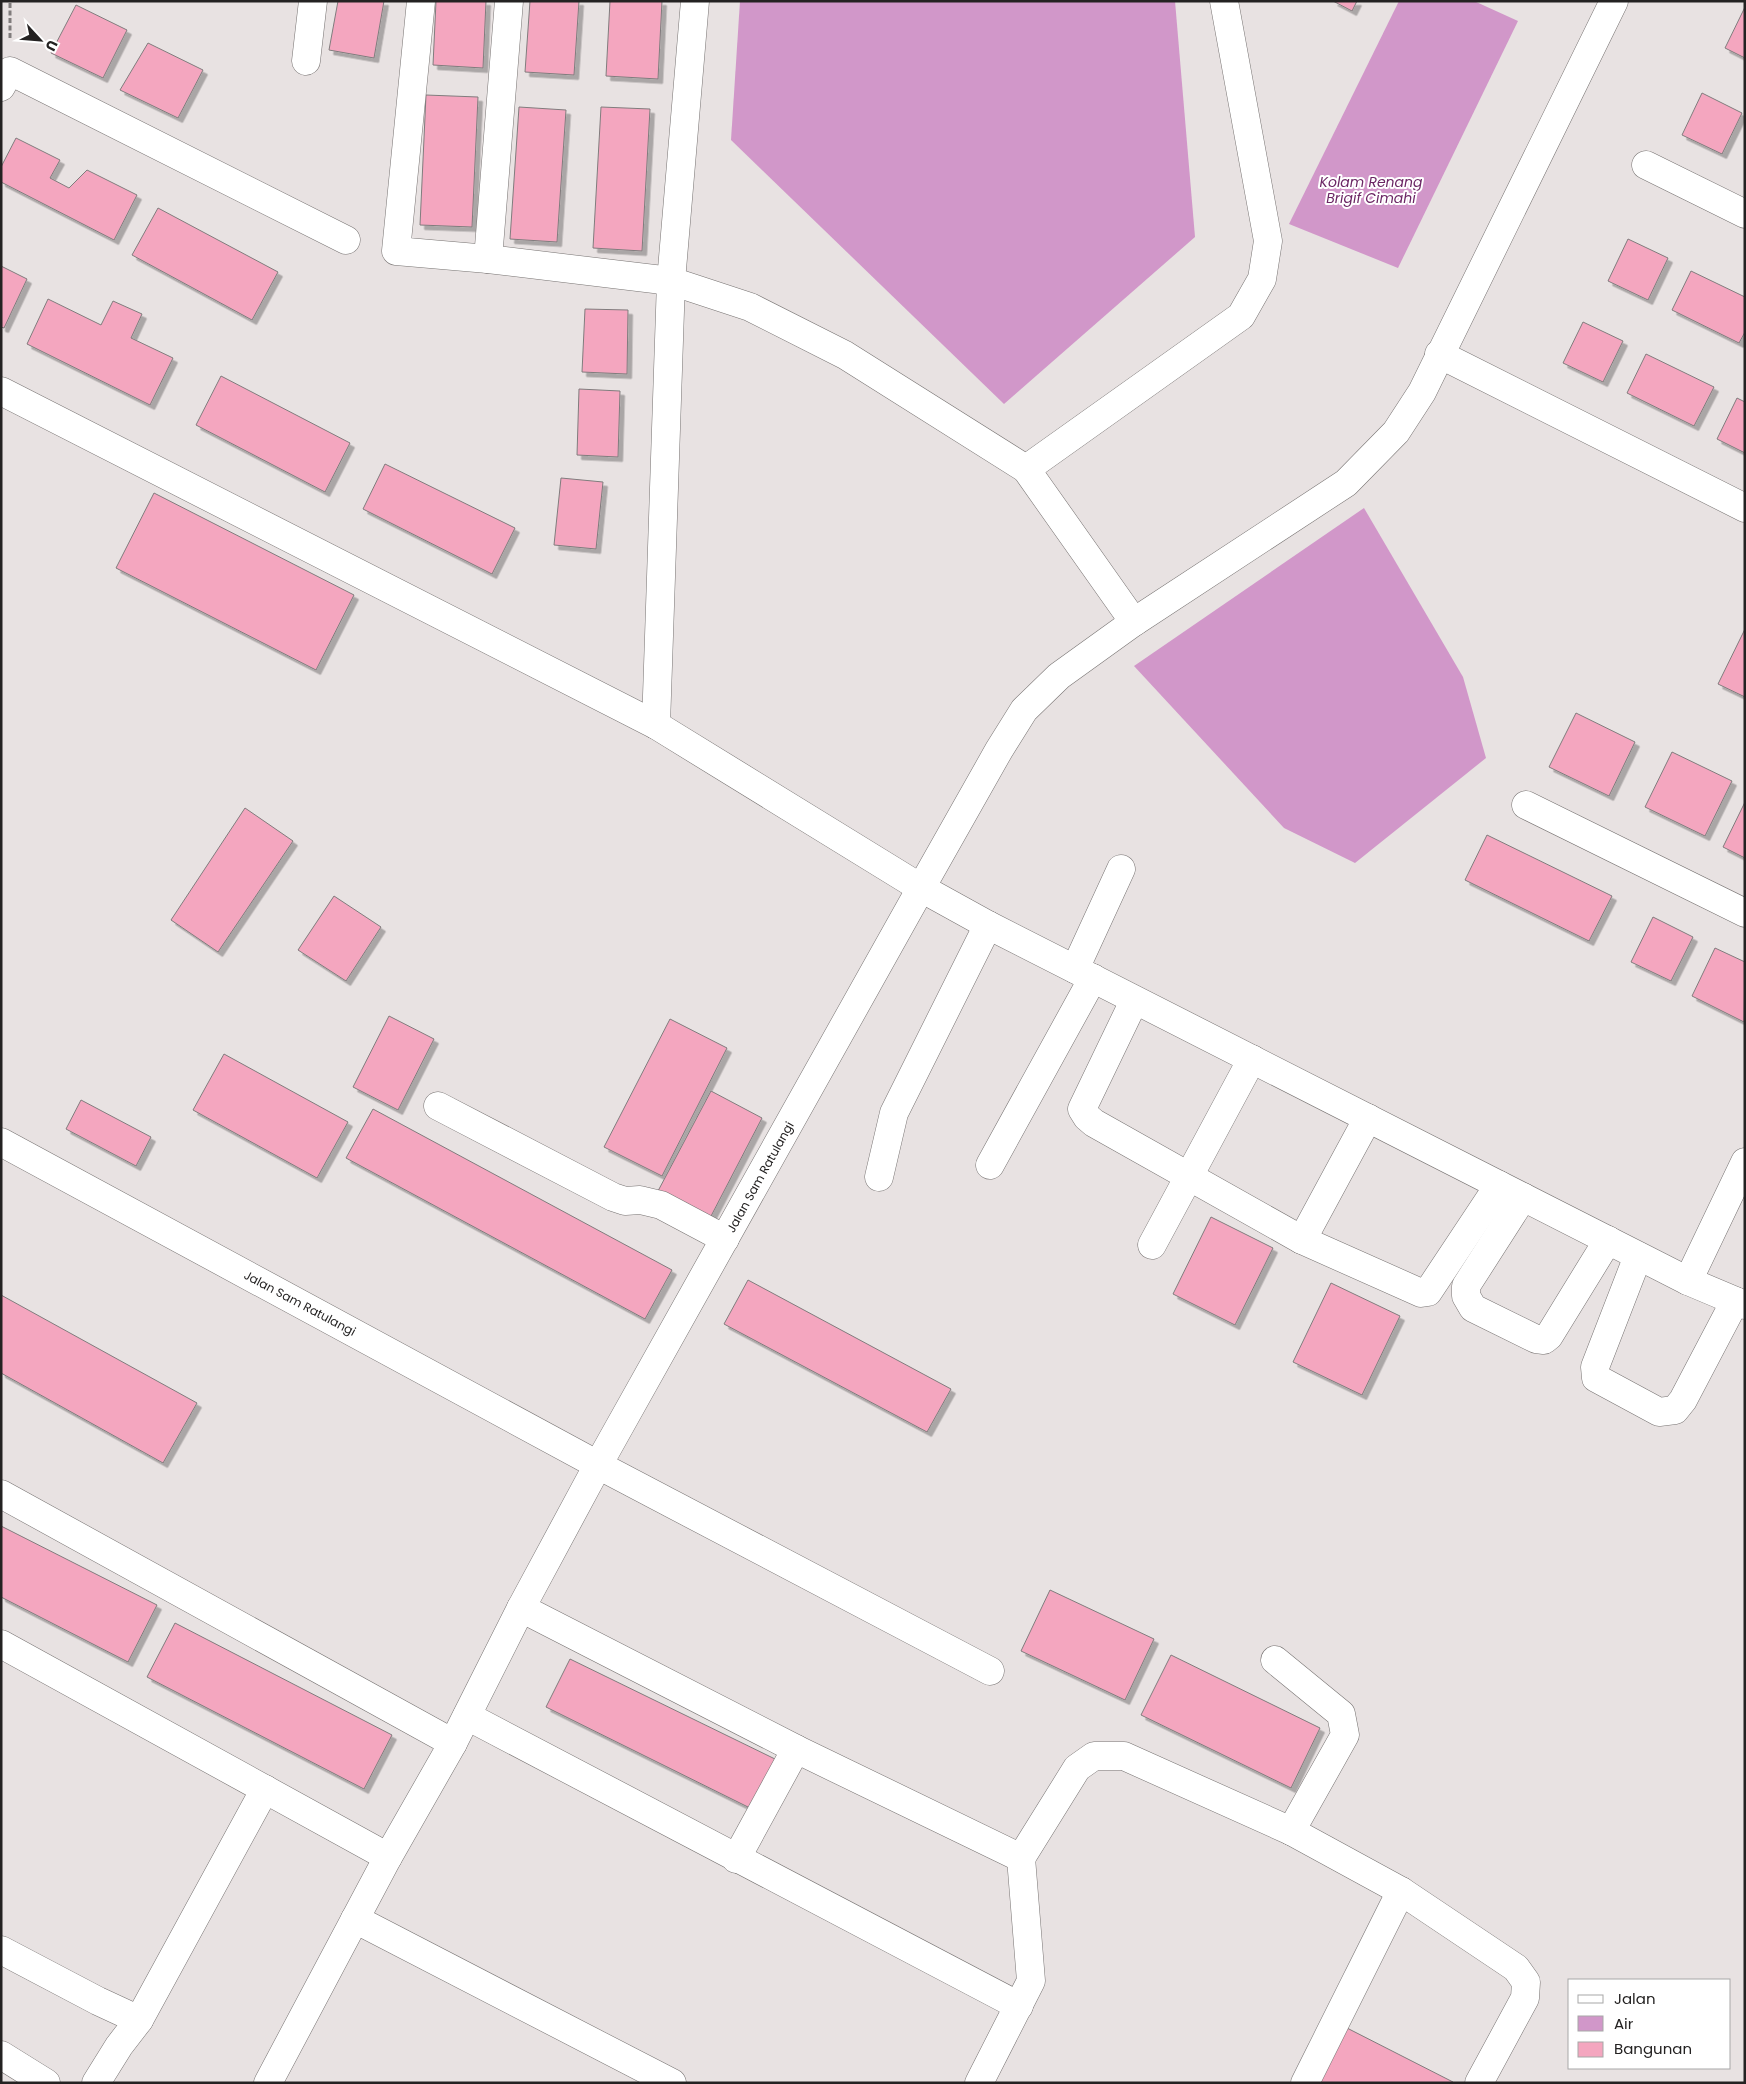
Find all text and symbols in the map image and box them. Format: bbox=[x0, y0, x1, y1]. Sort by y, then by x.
north arrow bbox=[15, 15, 65, 65]
text: U bbox=[40, 37, 63, 55]
water label: Kolam Renang Brigif Cimahi bbox=[1320, 172, 1423, 208]
street label: Jalan Sam Ratulangi bbox=[722, 1118, 798, 1236]
street label: Jalan Sam Ratulangi bbox=[241, 1266, 359, 1340]
legend bbox=[1568, 1979, 1731, 2069]
text: Jalan bbox=[1614, 1988, 1656, 2009]
text: Air bbox=[1614, 2013, 1634, 2034]
text: Bangunan bbox=[1614, 2038, 1692, 2059]

